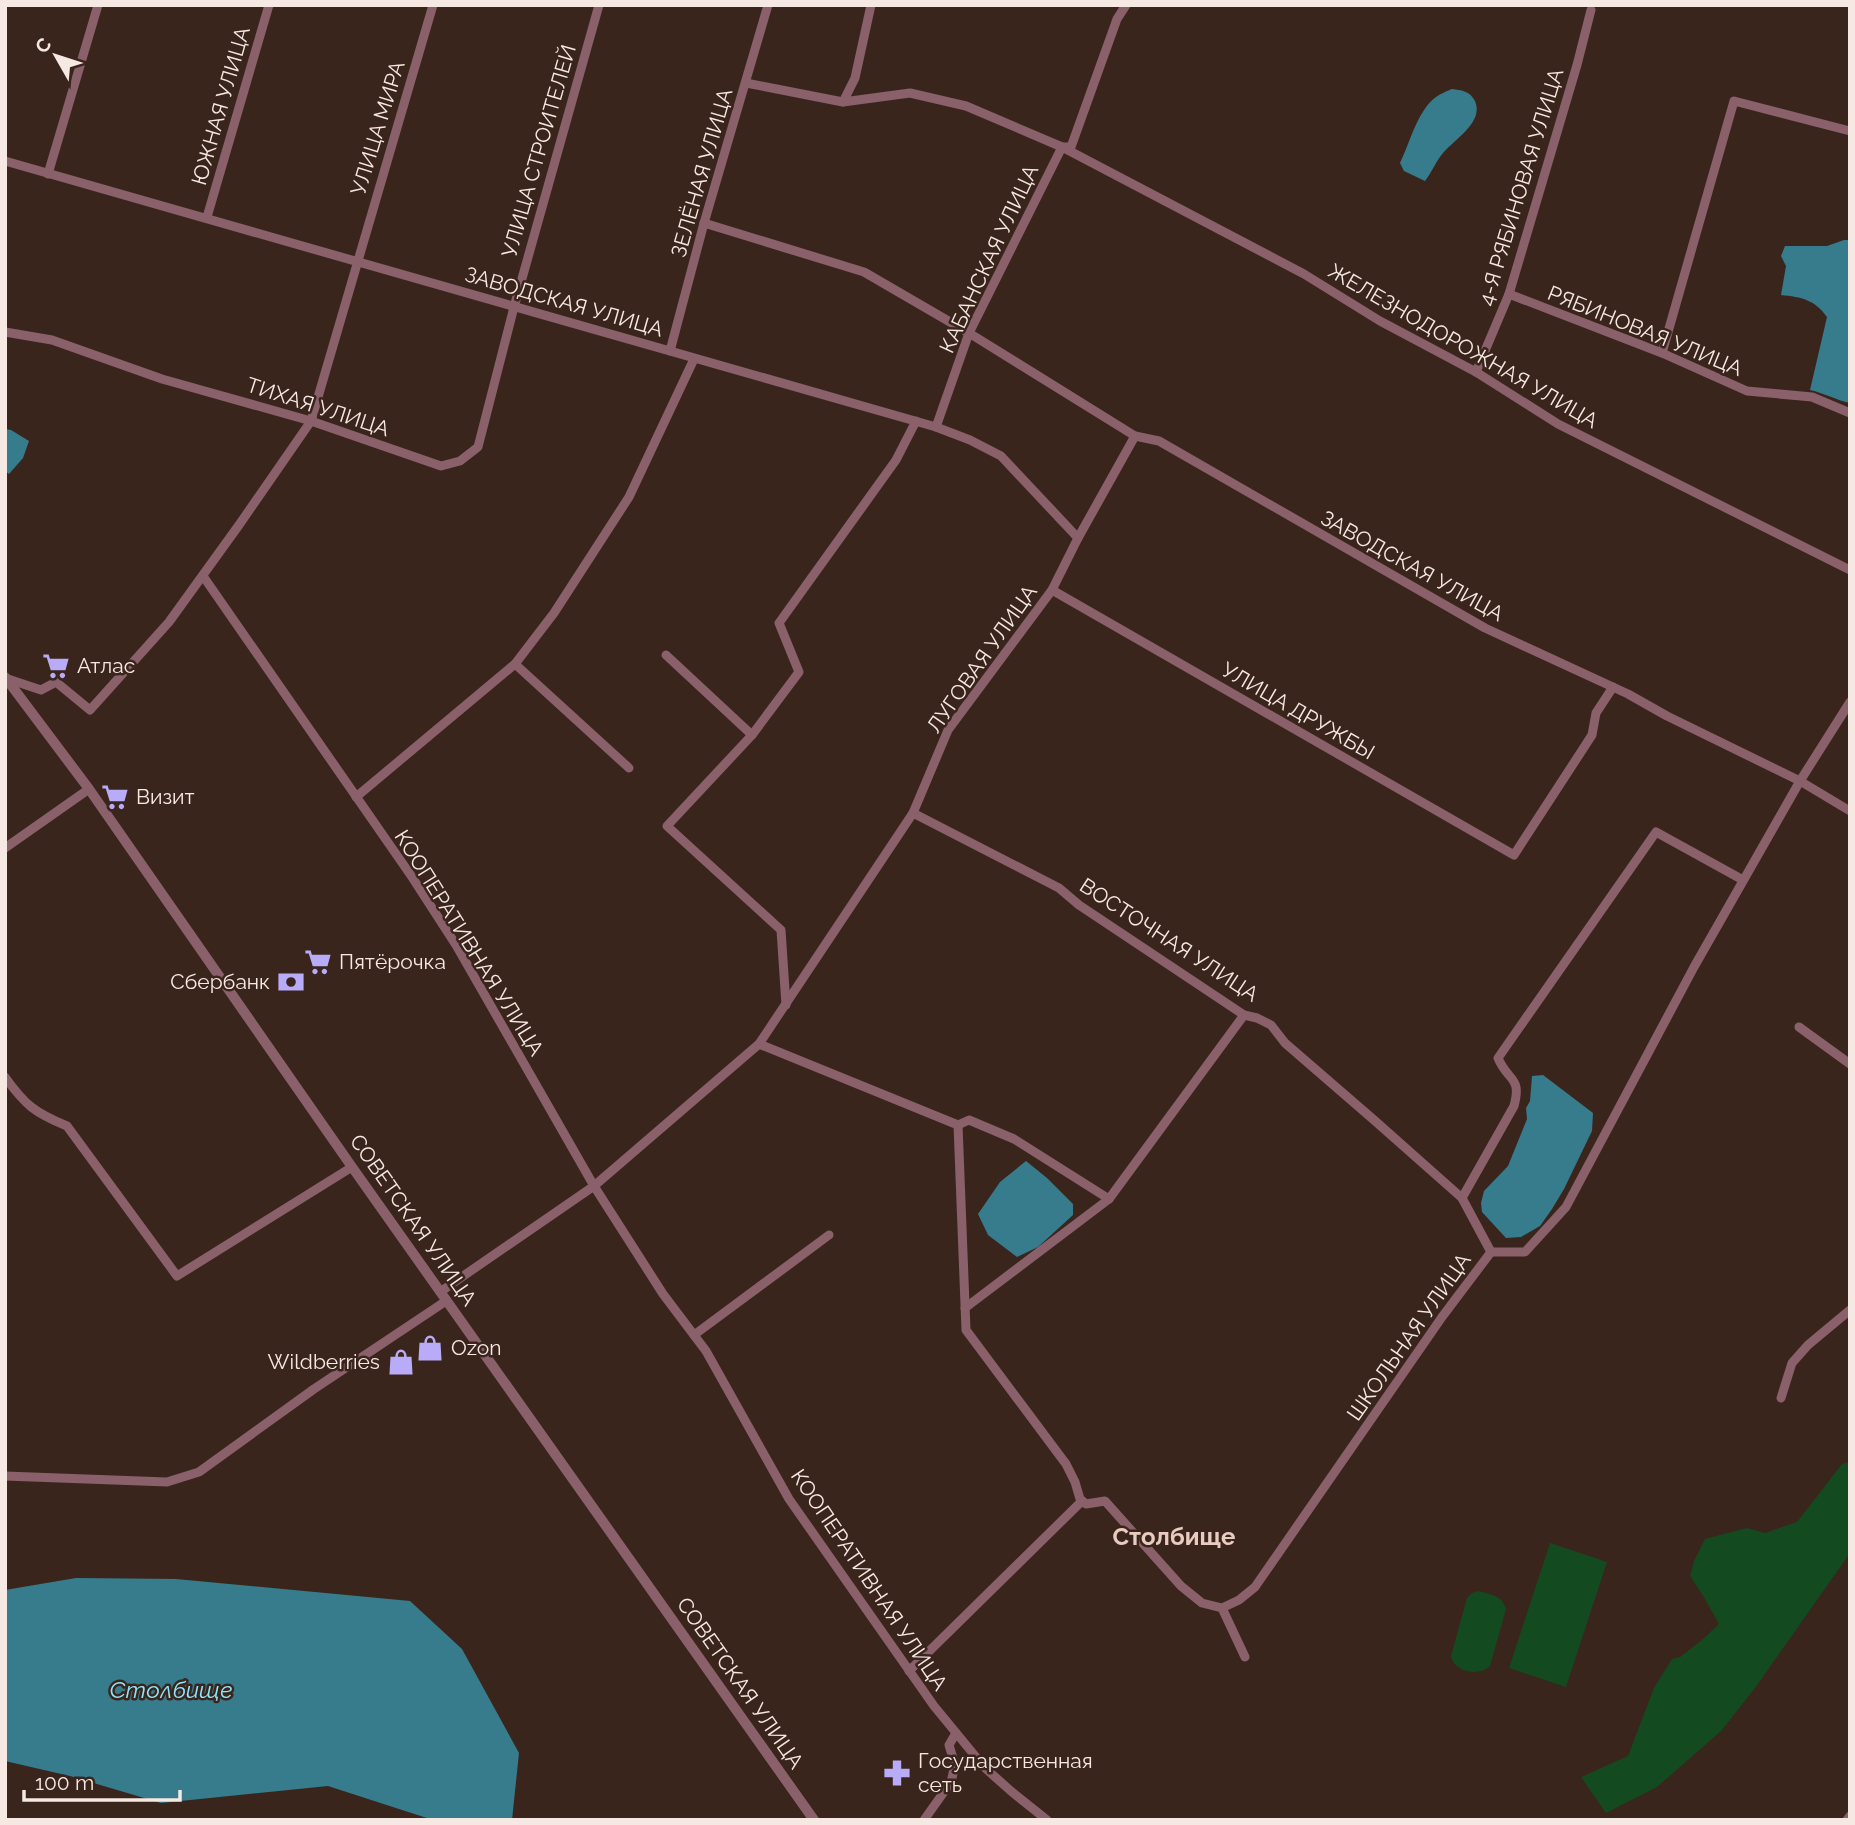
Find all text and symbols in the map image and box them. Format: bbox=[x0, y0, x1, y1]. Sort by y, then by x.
north arrow bbox=[21, 21, 91, 91]
street label: ЮЖНАЯ УЛИЦА bbox=[186, 24, 255, 188]
text: С bbox=[30, 33, 55, 57]
street label: УЛИЦА СТРОИТЕЛЕЙ bbox=[496, 42, 581, 260]
street label: УЛИЦА МИРА bbox=[345, 58, 410, 198]
street label: 4-Я РЯБИНОВАЯ УЛИЦА bbox=[1473, 65, 1569, 308]
street label: ЗЕЛЁНАЯ УЛИЦА bbox=[665, 86, 738, 260]
street label: КАБАНСКАЯ УЛИЦА bbox=[934, 161, 1043, 357]
street label: ЖЕЛЕЗНОДОРОЖНАЯ УЛИЦА bbox=[1324, 258, 1603, 433]
street label: ЗАВОДСКАЯ УЛИЦА bbox=[462, 261, 666, 342]
street label: РЯБИНОВАЯ УЛИЦА bbox=[1544, 280, 1746, 381]
street label: ТИХАЯ УЛИЦА bbox=[244, 372, 393, 441]
street label: ЗАВОДСКАЯ УЛИЦА bbox=[1316, 505, 1508, 626]
street label: ЛУГОВАЯ УЛИЦА bbox=[921, 580, 1042, 738]
supermarket icon: Атлас bbox=[41, 651, 71, 681]
place label: Атлас bbox=[77, 653, 135, 678]
street label: УЛИЦА ДРУЖБЫ bbox=[1217, 657, 1379, 765]
supermarket icon: Визит bbox=[100, 782, 130, 812]
place label: Визит bbox=[136, 784, 195, 809]
street label: КООПЕРАТИВНАЯ УЛИЦА bbox=[390, 825, 549, 1060]
street label: ВОСТОЧНАЯ УЛИЦА bbox=[1075, 872, 1263, 1007]
supermarket icon: Пятёрочка bbox=[303, 947, 333, 977]
place label: Пятёрочка bbox=[339, 949, 446, 974]
bank icon: Сбербанк bbox=[276, 967, 306, 997]
place label: Сбербанк bbox=[170, 969, 270, 994]
street label: СОВЕТСКАЯ УЛИЦА bbox=[345, 1129, 482, 1310]
street label: ШКОЛЬНАЯ УЛИЦА bbox=[1341, 1248, 1476, 1425]
shop icon: Ozon bbox=[415, 1333, 445, 1363]
place label: Ozon bbox=[451, 1335, 502, 1360]
shop icon: Wildberries bbox=[386, 1347, 416, 1377]
place label: Wildberries bbox=[268, 1349, 380, 1374]
street label: КООПЕРАТИВНАЯ УЛИЦА bbox=[786, 1464, 953, 1695]
district label: Столбище bbox=[1113, 1522, 1235, 1551]
street label: СОВЕТСКАЯ УЛИЦА bbox=[672, 1592, 809, 1773]
water label: Столбище bbox=[109, 1676, 233, 1703]
place label: Государственная сеть bbox=[918, 1748, 1093, 1797]
scale bar bbox=[24, 1758, 180, 1802]
pharmacy icon: Государственная сеть bbox=[882, 1758, 912, 1788]
text: 100 m bbox=[35, 1770, 94, 1795]

